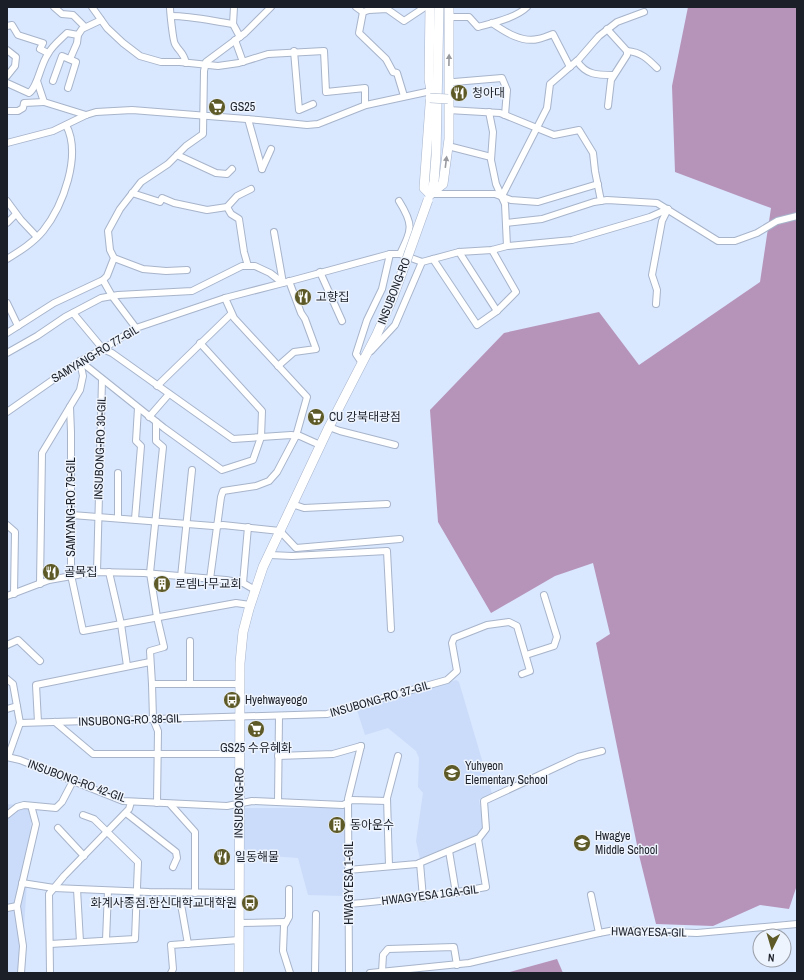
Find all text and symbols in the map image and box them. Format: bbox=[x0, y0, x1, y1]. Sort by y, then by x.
one-way arrow bbox=[446, 53, 452, 66]
restaurant icon: 청아대 bbox=[449, 83, 469, 103]
place label: 청아대 bbox=[472, 85, 505, 101]
supermarket icon: GS25 bbox=[207, 97, 227, 117]
place label: GS25 bbox=[230, 99, 256, 115]
one-way arrow bbox=[443, 156, 449, 168]
street label: INSUBONG-RO bbox=[374, 255, 414, 327]
restaurant icon: 고향집 bbox=[293, 287, 313, 307]
place label: 고향집 bbox=[316, 289, 349, 305]
street label: SAMYANG-RO 77-GIL bbox=[48, 321, 142, 386]
street label: INSUBONG-RO 30-GIL bbox=[90, 396, 110, 500]
supermarket icon: CU 강북태광점 bbox=[306, 407, 326, 427]
place label: CU 강북태광점 bbox=[329, 409, 401, 425]
street label: SAMYANG-RO 79-GIL bbox=[63, 457, 79, 557]
restaurant icon: 골목집 bbox=[41, 562, 61, 582]
place label: 골목집 bbox=[64, 564, 97, 580]
building icon: 로뎀나무교회 bbox=[152, 574, 172, 594]
place label: 로뎀나무교회 bbox=[175, 576, 241, 592]
street label: INSUBONG-RO 37-GIL bbox=[328, 677, 432, 721]
bus stop icon: Hyehwayeogo bbox=[222, 690, 242, 710]
place label: Hyehwayeogo bbox=[245, 692, 307, 708]
street label: INSUBONG-RO 38-GIL bbox=[78, 710, 182, 730]
supermarket icon: GS25 수유혜화 bbox=[246, 719, 266, 739]
place label: GS25 수유혜화 bbox=[220, 740, 292, 756]
street label: INSUBONG-RO 42-GIL bbox=[26, 756, 129, 806]
place label: Yuhyeon Elementary School bbox=[465, 758, 548, 788]
school or university icon: Yuhyeon Elementary School bbox=[442, 763, 462, 783]
street label: INSUBONG-RO bbox=[230, 767, 248, 838]
building icon: 동아운수 bbox=[327, 815, 347, 835]
place label: 동아운수 bbox=[350, 817, 394, 833]
place label: Hwagye Middle School bbox=[595, 828, 657, 858]
school or university icon: Hwagye Middle School bbox=[572, 833, 592, 853]
street label: HWAGYESA 1-GIL bbox=[341, 841, 357, 925]
restaurant icon: 일동해물 bbox=[212, 847, 232, 867]
place label: 일동해물 bbox=[235, 849, 279, 865]
street label: HWAGYESA 1GA-GIL bbox=[381, 881, 480, 909]
bus stop icon: 화계사종점.한신대학교대학원 bbox=[240, 893, 260, 913]
place label: 화계사종점.한신대학교대학원 bbox=[91, 895, 237, 911]
street label: HWAGYESA-GIL bbox=[611, 923, 687, 941]
north arrow bbox=[752, 928, 792, 968]
text: N bbox=[767, 951, 775, 965]

